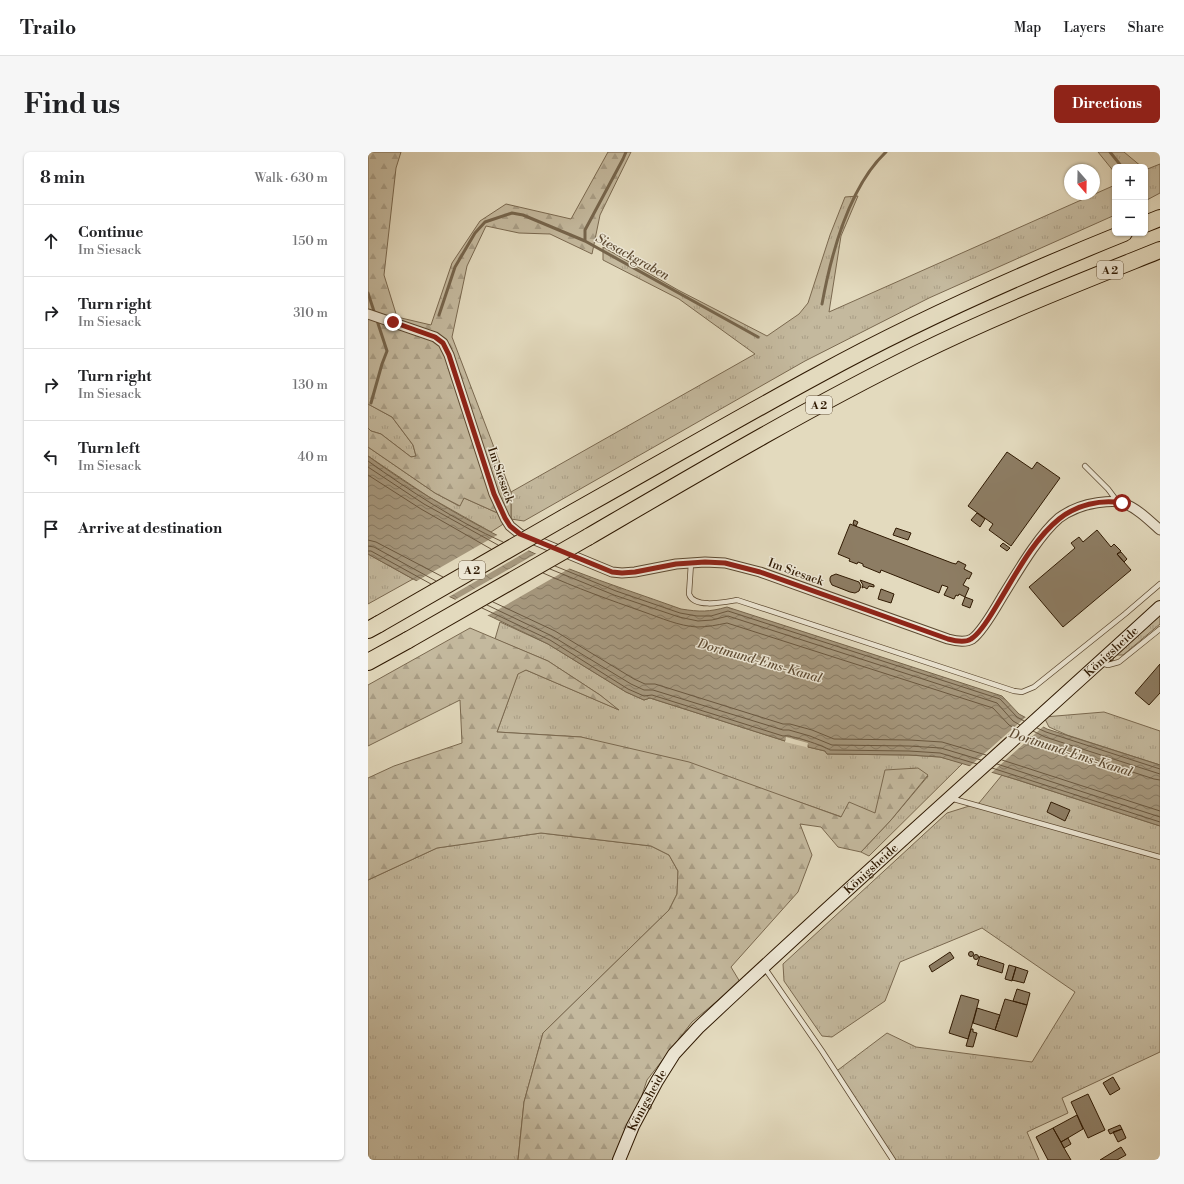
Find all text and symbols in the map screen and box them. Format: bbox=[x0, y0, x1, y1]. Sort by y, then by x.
text: Trailo bbox=[20, 16, 76, 40]
text: Map bbox=[1014, 19, 1041, 37]
text: Layers bbox=[1063, 19, 1106, 37]
text: Share bbox=[1128, 19, 1164, 37]
button: Directions bbox=[1054, 85, 1160, 123]
text: Find us bbox=[24, 87, 120, 122]
north arrow bbox=[1064, 164, 1100, 200]
map controls bbox=[1112, 164, 1148, 236]
button: + bbox=[1112, 164, 1148, 200]
text: 8 min bbox=[40, 167, 85, 189]
text: Walk · 630 m bbox=[255, 170, 328, 186]
button: − bbox=[1112, 200, 1148, 236]
text: Continue bbox=[78, 223, 143, 242]
icon: ahead bbox=[40, 230, 62, 252]
water label: Siesackgraben bbox=[593, 230, 673, 284]
text: 150 m bbox=[293, 233, 328, 249]
text: Im Siesack bbox=[78, 242, 141, 258]
road number: A 2 bbox=[1097, 261, 1123, 279]
text: Turn right bbox=[78, 295, 152, 314]
icon: right bbox=[40, 302, 62, 324]
text: 310 m bbox=[293, 305, 328, 321]
route end bbox=[384, 313, 402, 331]
text: Im Siesack bbox=[78, 314, 141, 330]
text: Turn right bbox=[78, 367, 152, 386]
icon: right bbox=[40, 374, 62, 396]
text: 130 m bbox=[293, 377, 328, 393]
text: Im Siesack bbox=[78, 386, 141, 402]
road number: A 2 bbox=[806, 396, 832, 414]
text: Turn left bbox=[78, 439, 140, 458]
street label: Im Siesack bbox=[484, 445, 517, 506]
icon: left bbox=[40, 446, 62, 468]
text: 40 m bbox=[298, 449, 328, 465]
text: Im Siesack bbox=[78, 458, 141, 474]
route start bbox=[1113, 494, 1131, 512]
icon: arrive bbox=[40, 518, 62, 540]
text: Arrive at destination bbox=[78, 519, 222, 538]
street label: Im Siesack bbox=[766, 555, 826, 590]
road number: A 2 bbox=[459, 561, 485, 579]
street label: Königsheide bbox=[1081, 623, 1142, 680]
water label: Dortmund-Ems-Kanal bbox=[695, 635, 825, 687]
water label: Dortmund-Ems-Kanal bbox=[1006, 725, 1135, 781]
street label: Königsheide bbox=[841, 841, 901, 898]
street label: Königsheide bbox=[625, 1067, 670, 1133]

